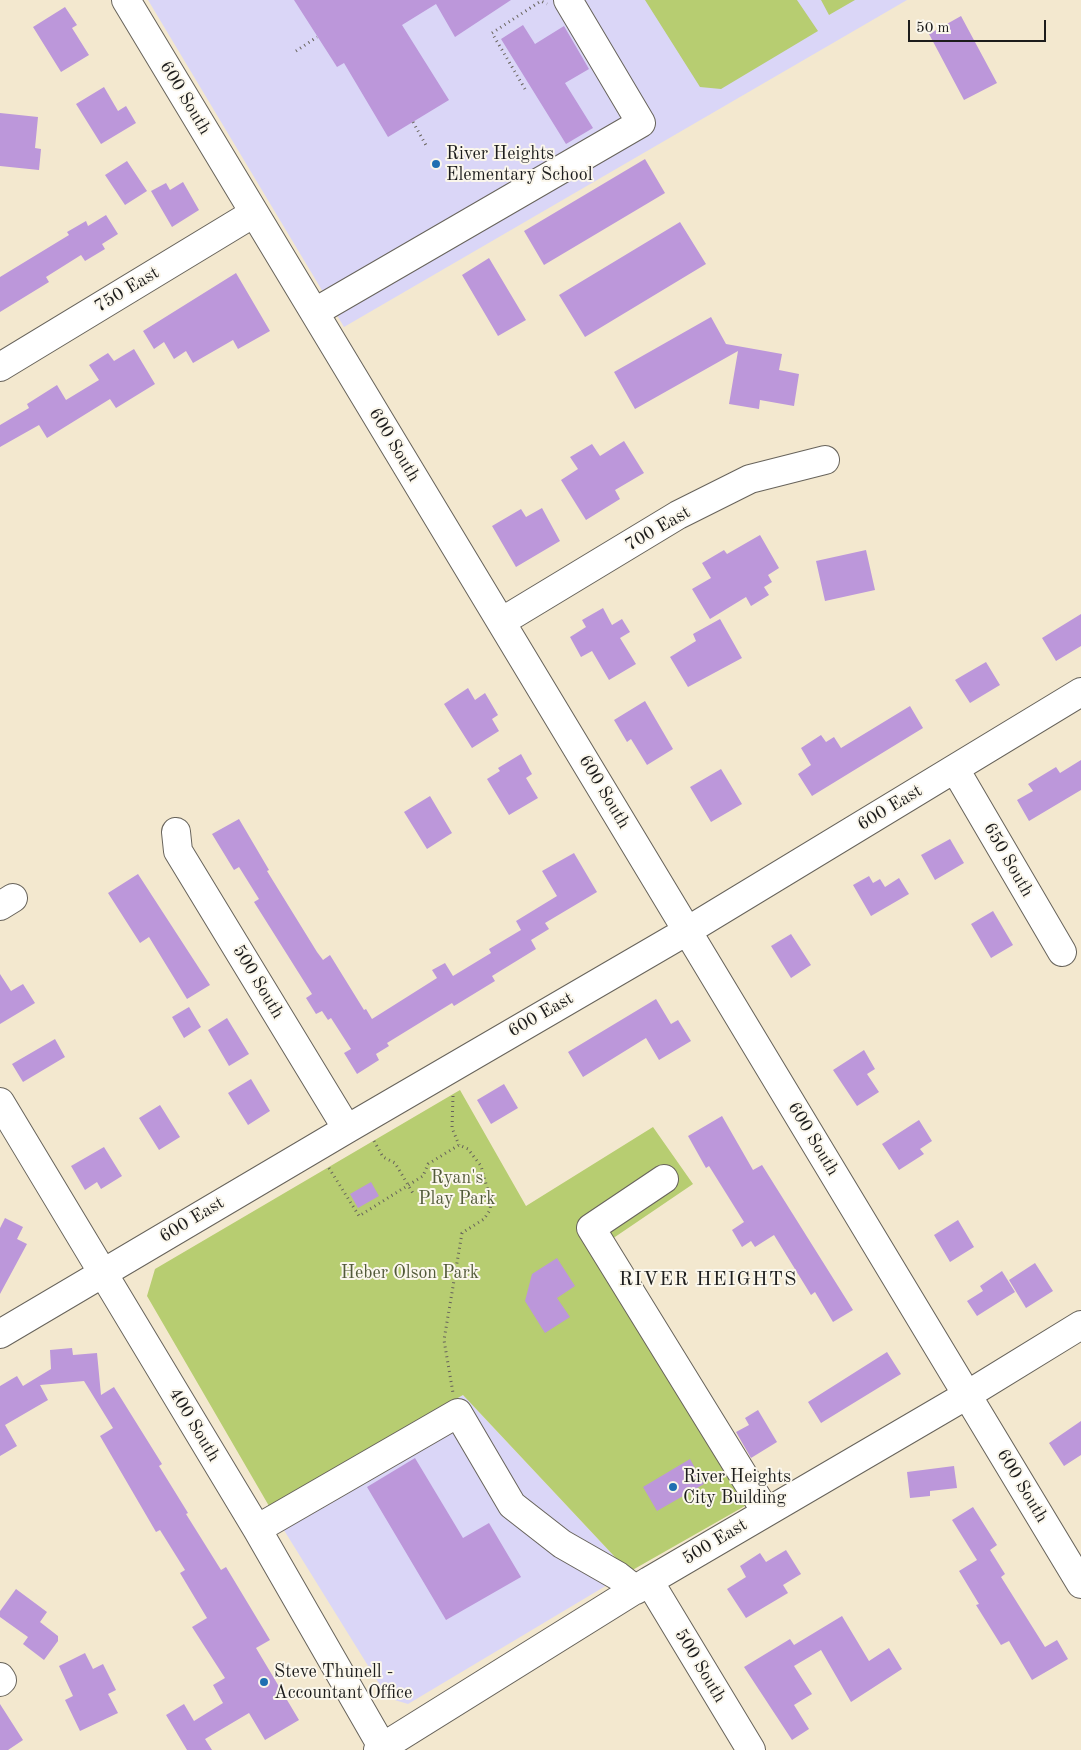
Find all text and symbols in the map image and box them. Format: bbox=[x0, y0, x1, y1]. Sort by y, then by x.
scale bar bbox=[911, 10, 1048, 42]
text: 50 m bbox=[916, 21, 950, 36]
street label: 600 South bbox=[155, 57, 215, 139]
place label: River Heights Elementary School bbox=[446, 143, 593, 186]
marker: River Heights Elementary School bbox=[430, 158, 442, 170]
street label: 750 East bbox=[91, 262, 163, 318]
street label: 600 South bbox=[364, 404, 424, 486]
street label: 700 East bbox=[622, 502, 694, 556]
street label: 600 South bbox=[574, 751, 634, 833]
street label: 600 East bbox=[854, 780, 926, 836]
street label: 650 South bbox=[978, 819, 1038, 901]
street label: 500 South bbox=[228, 941, 288, 1023]
street label: 600 East bbox=[505, 988, 577, 1042]
street label: 600 South bbox=[783, 1098, 843, 1180]
park label: Ryan's Play Park bbox=[418, 1167, 496, 1210]
street label: 600 East bbox=[156, 1192, 228, 1248]
park label: Heber Olson Park bbox=[341, 1262, 479, 1284]
district label: RIVER HEIGHTS bbox=[617, 1268, 799, 1292]
street label: 400 South bbox=[164, 1384, 224, 1466]
street label: 600 South bbox=[992, 1445, 1052, 1527]
place label: River Heights City Building bbox=[683, 1466, 791, 1508]
marker: River Heights City Building bbox=[667, 1481, 679, 1493]
street label: 500 East bbox=[679, 1514, 751, 1570]
street label: 500 South bbox=[670, 1625, 730, 1707]
place label: Steve Thunell - Accountant Office bbox=[274, 1661, 412, 1704]
marker: Steve Thunell - Accountant Office bbox=[258, 1676, 270, 1688]

